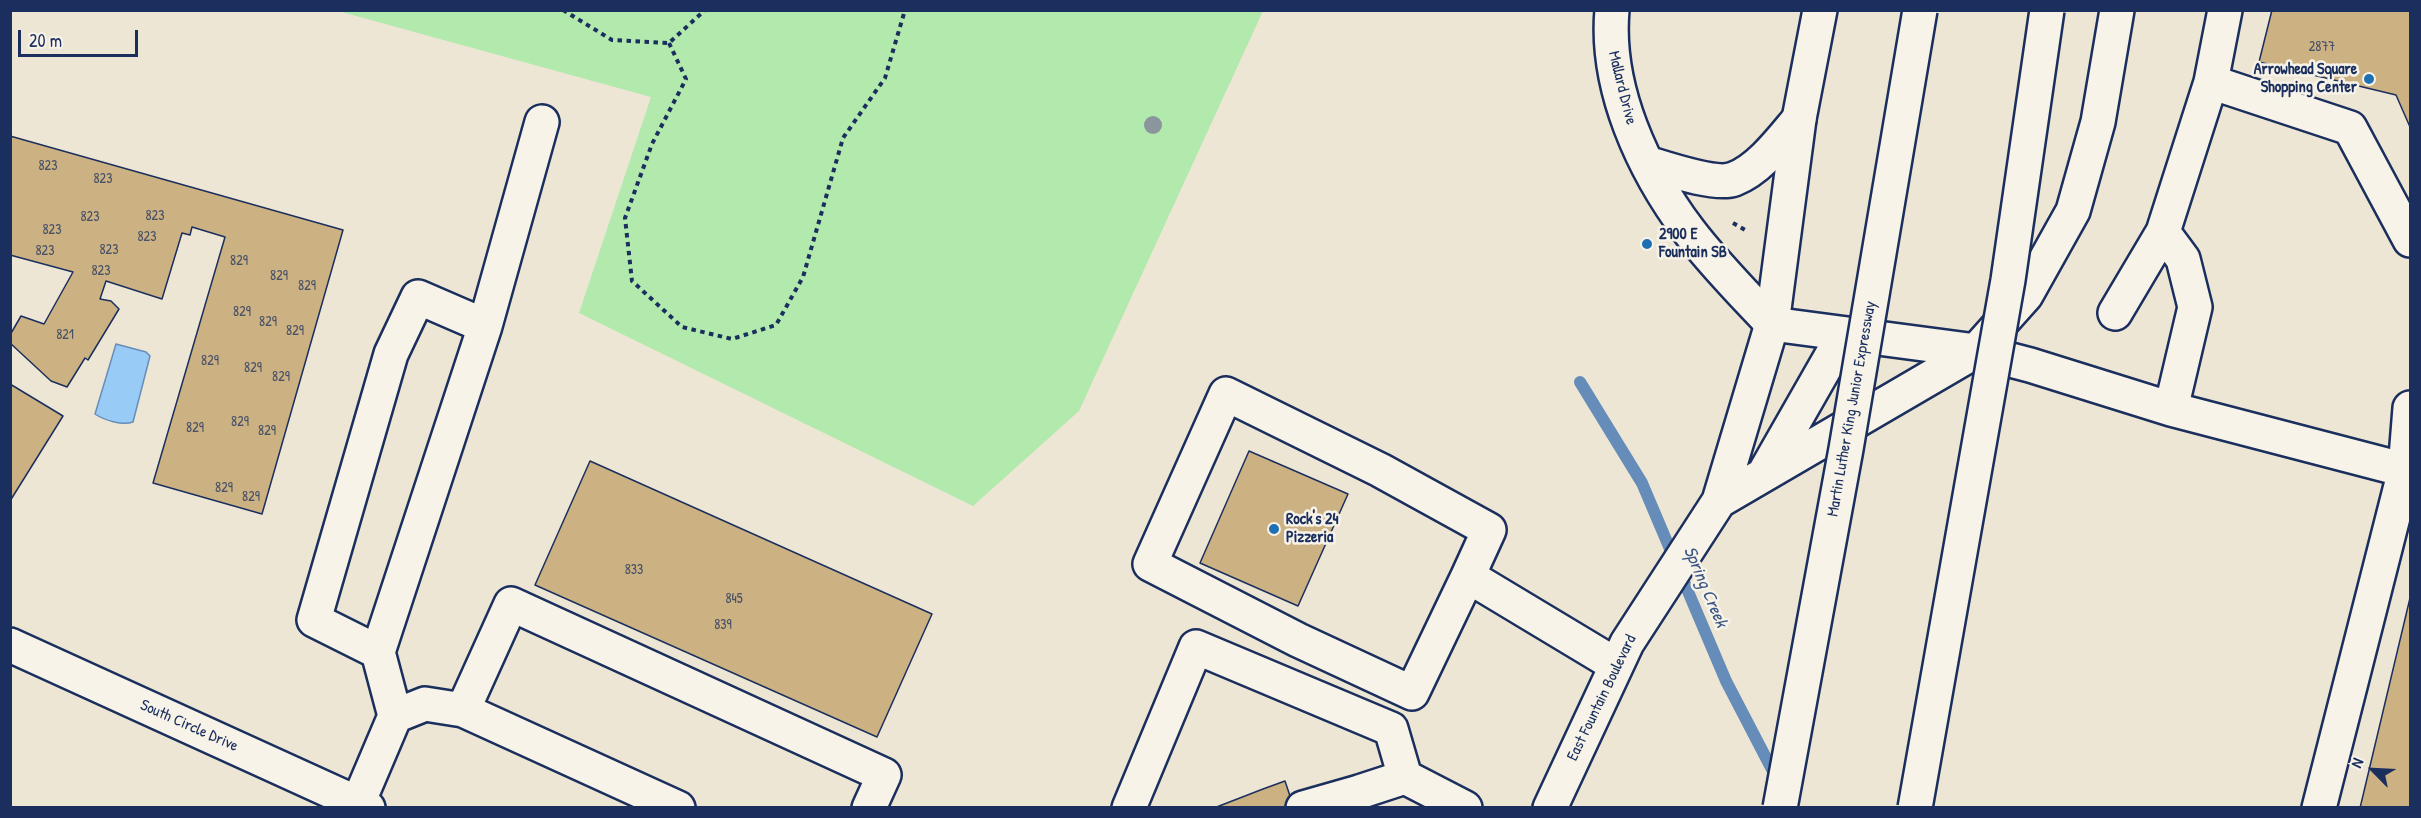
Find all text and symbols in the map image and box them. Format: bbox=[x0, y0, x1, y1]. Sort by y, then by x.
scale bar bbox=[21, 18, 141, 56]
text: 20 m bbox=[29, 28, 62, 53]
house number: 2877 bbox=[2309, 39, 2335, 55]
street label: Mallard Drive bbox=[1604, 49, 1640, 127]
place label: Arrowhead Square Shopping Center bbox=[2254, 60, 2357, 98]
marker: Arrowhead Square Shopping Center bbox=[2362, 72, 2376, 86]
house number: 823 bbox=[39, 158, 57, 174]
house number: 823 bbox=[94, 171, 112, 187]
house number: 823 bbox=[146, 208, 164, 224]
house number: 823 bbox=[81, 209, 99, 225]
house number: 823 bbox=[43, 222, 61, 238]
place label: 2900 E Fountain SB bbox=[1659, 225, 1727, 263]
house number: 823 bbox=[138, 229, 156, 245]
marker: 2900 E Fountain SB bbox=[1640, 237, 1654, 251]
house number: 823 bbox=[100, 242, 118, 258]
house number: 823 bbox=[36, 243, 54, 259]
house number: 829 bbox=[230, 253, 248, 269]
house number: 823 bbox=[92, 263, 110, 279]
house number: 829 bbox=[270, 268, 288, 284]
house number: 829 bbox=[298, 278, 316, 294]
street label: Martin Luther King Junior Expressway bbox=[1824, 300, 1880, 518]
house number: 829 bbox=[233, 304, 251, 320]
house number: 829 bbox=[259, 314, 277, 330]
house number: 829 bbox=[286, 323, 304, 339]
house number: 821 bbox=[56, 327, 74, 343]
house number: 829 bbox=[201, 353, 219, 369]
house number: 829 bbox=[244, 360, 262, 376]
house number: 829 bbox=[272, 369, 290, 385]
house number: 829 bbox=[231, 414, 249, 430]
house number: 829 bbox=[186, 420, 204, 436]
house number: 829 bbox=[258, 423, 276, 439]
house number: 829 bbox=[215, 480, 233, 496]
house number: 829 bbox=[242, 489, 260, 505]
place label: Rock's 24 Pizzeria bbox=[1286, 510, 1339, 548]
marker: Rock's 24 Pizzeria bbox=[1267, 522, 1281, 536]
water label: Spring Creek bbox=[1678, 543, 1732, 631]
house number: 833 bbox=[625, 562, 643, 578]
house number: 845 bbox=[725, 591, 743, 607]
house number: 839 bbox=[714, 617, 732, 633]
street label: East Fountain Boulevard bbox=[1563, 632, 1641, 764]
street label: South Circle Drive bbox=[137, 696, 241, 756]
north arrow bbox=[2343, 740, 2403, 800]
text: N bbox=[2345, 754, 2368, 771]

